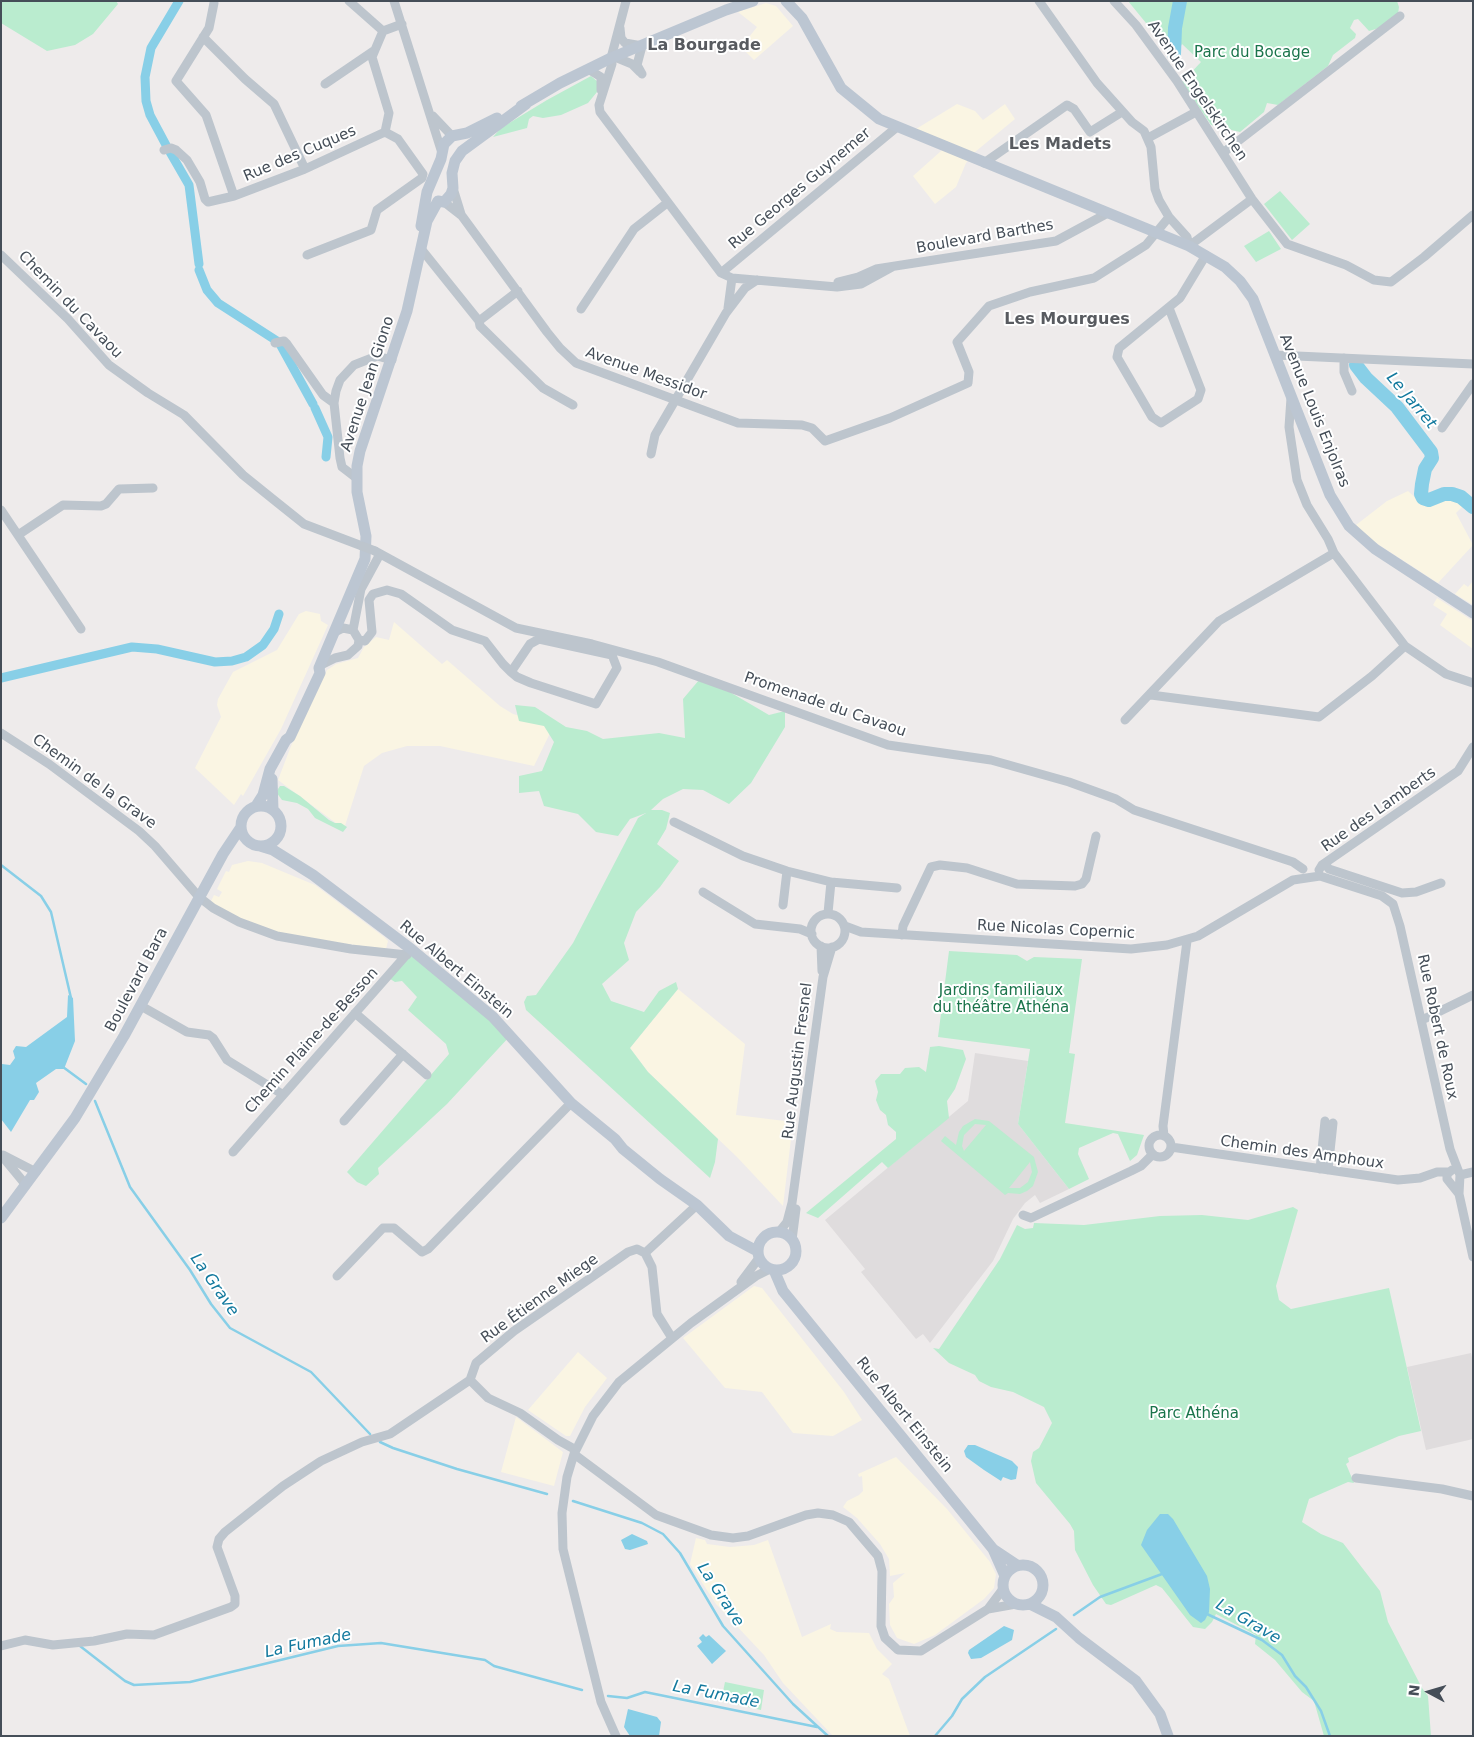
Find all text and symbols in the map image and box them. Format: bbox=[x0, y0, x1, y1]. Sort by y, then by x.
street label: Avenue Engelskirchen bbox=[1143, 17, 1251, 165]
district label: La Bourgade bbox=[647, 36, 761, 56]
park label: Parc du Bocage bbox=[1194, 44, 1310, 62]
street label: Rue des Cuques bbox=[241, 122, 359, 186]
street label: Rue Georges Guynemer bbox=[726, 124, 874, 254]
district label: Les Madets bbox=[1009, 135, 1111, 155]
street label: Boulevard Barthes bbox=[915, 216, 1055, 258]
street label: Chemin du Cavaou bbox=[14, 248, 126, 362]
district label: Les Mourgues bbox=[1004, 310, 1130, 330]
street label: Avenue Jean Giono bbox=[338, 314, 398, 454]
street label: Avenue Louis Enjolras bbox=[1275, 332, 1353, 490]
street label: Avenue Messidor bbox=[583, 344, 709, 404]
water label: Le Jarret bbox=[1382, 369, 1440, 433]
street label: Promenade du Cavaou bbox=[742, 669, 908, 741]
street label: Chemin de la Grave bbox=[28, 731, 160, 833]
street label: Rue des Lamberts bbox=[1318, 764, 1440, 856]
street label: Rue Albert Einstein bbox=[395, 917, 517, 1023]
street label: Rue Nicolas Copernic bbox=[977, 917, 1135, 943]
street label: Boulevard Bara bbox=[102, 925, 172, 1035]
street label: Rue Robert de Roux bbox=[1413, 952, 1461, 1102]
street label: Chemin Plaine-de-Besson bbox=[242, 964, 382, 1118]
street label: Rue Augustin Fresnel bbox=[779, 982, 817, 1140]
park label: Jardins familiaux du théâtre Athéna bbox=[933, 982, 1069, 1017]
street label: Chemin des Amphoux bbox=[1219, 1133, 1385, 1173]
water label: La Grave bbox=[186, 1250, 242, 1320]
street label: Rue Étienne Miege bbox=[478, 1251, 602, 1347]
street label: Rue Albert Einstein bbox=[852, 1354, 956, 1476]
park label: Parc Athéna bbox=[1149, 1405, 1239, 1423]
water label: La Grave bbox=[692, 1560, 748, 1630]
water label: La Grave bbox=[1212, 1596, 1284, 1648]
water label: La Fumade bbox=[263, 1625, 353, 1663]
north arrow bbox=[1404, 1667, 1454, 1717]
water label: La Fumade bbox=[671, 1677, 761, 1713]
text: N bbox=[1406, 1684, 1423, 1697]

